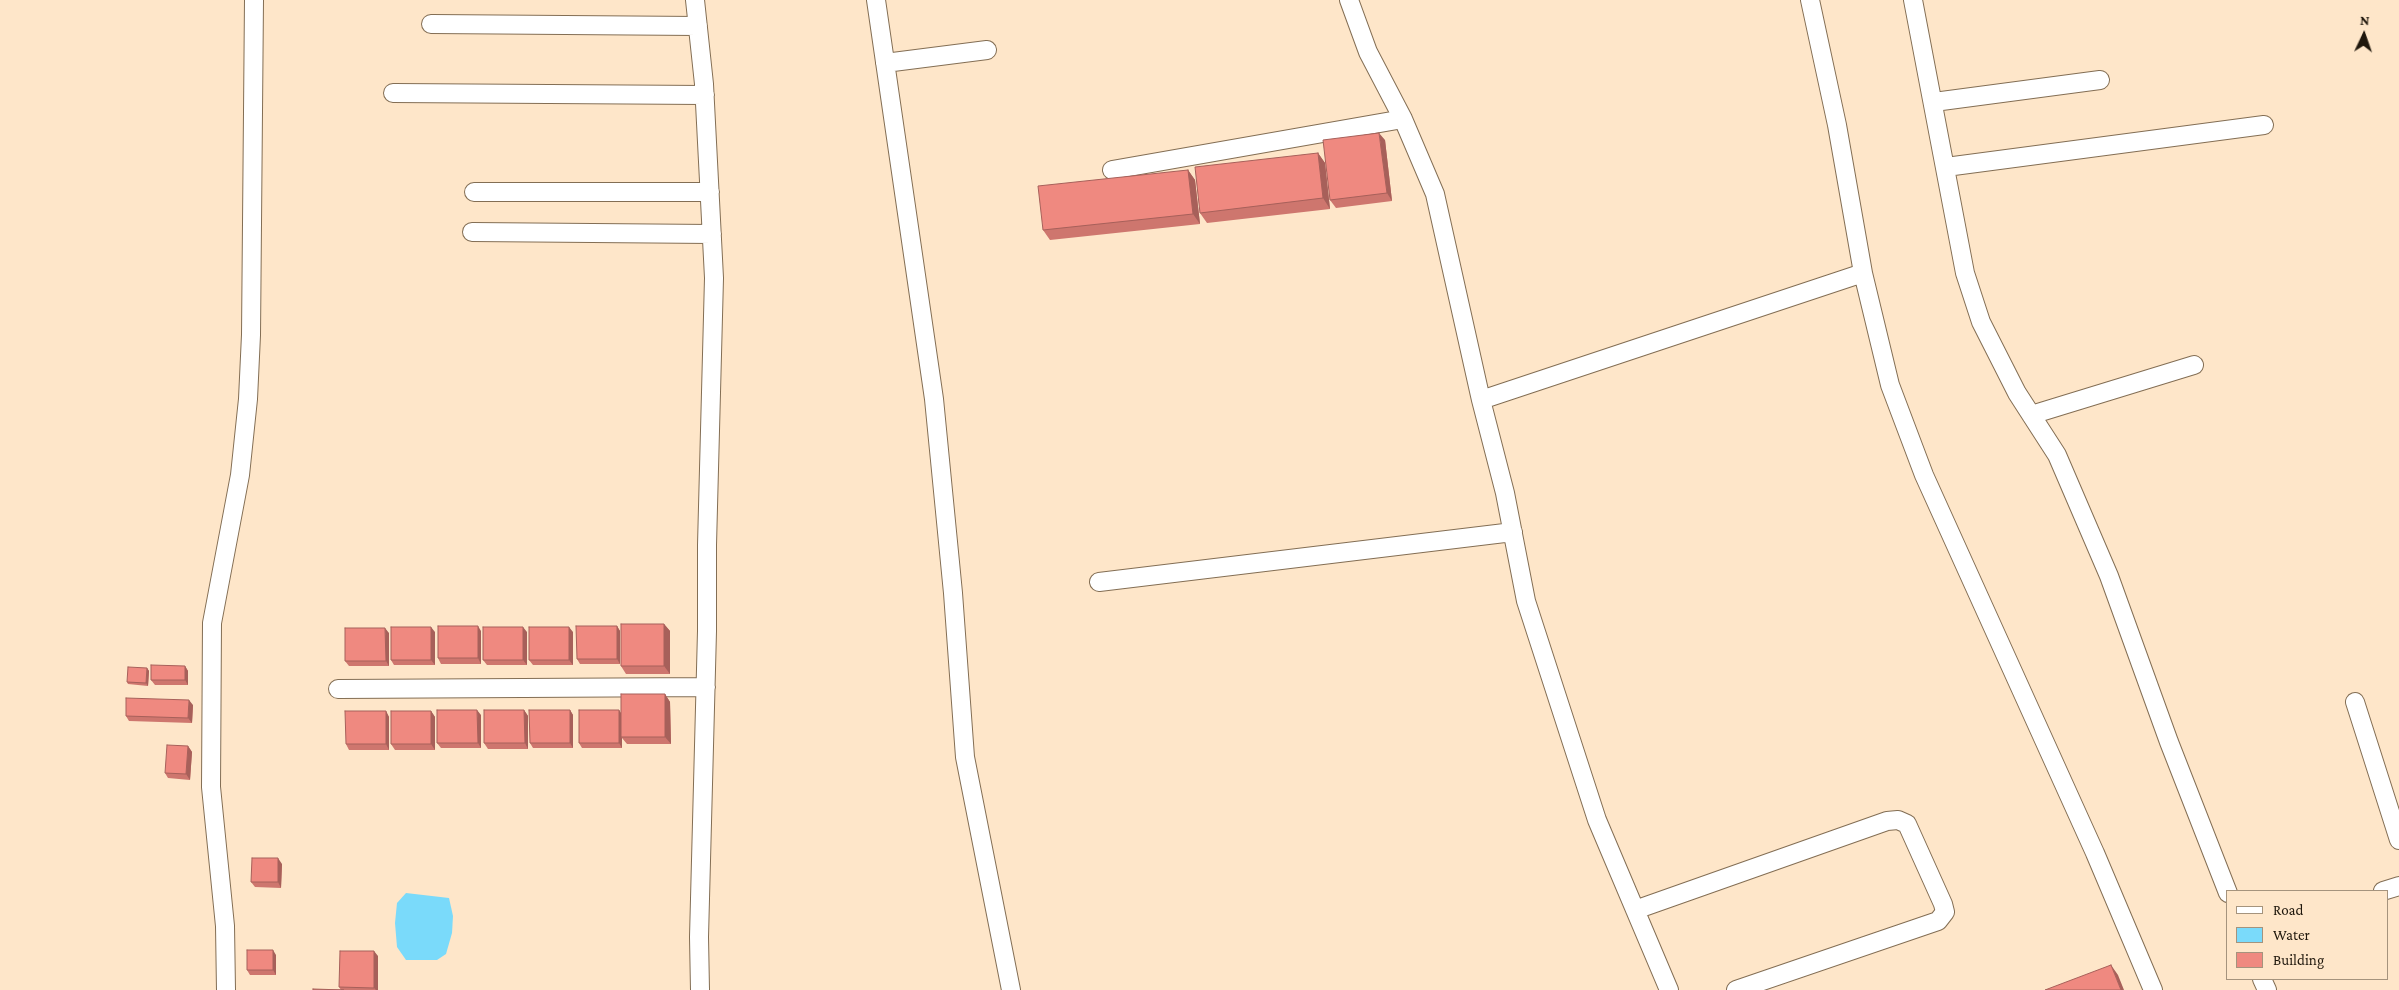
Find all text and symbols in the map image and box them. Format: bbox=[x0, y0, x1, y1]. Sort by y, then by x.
north arrow bbox=[2339, 10, 2389, 60]
text: N bbox=[2360, 12, 2370, 28]
legend bbox=[2226, 890, 2389, 980]
text: Road bbox=[2273, 902, 2303, 918]
text: Water bbox=[2273, 927, 2310, 943]
text: Building bbox=[2273, 952, 2324, 968]

